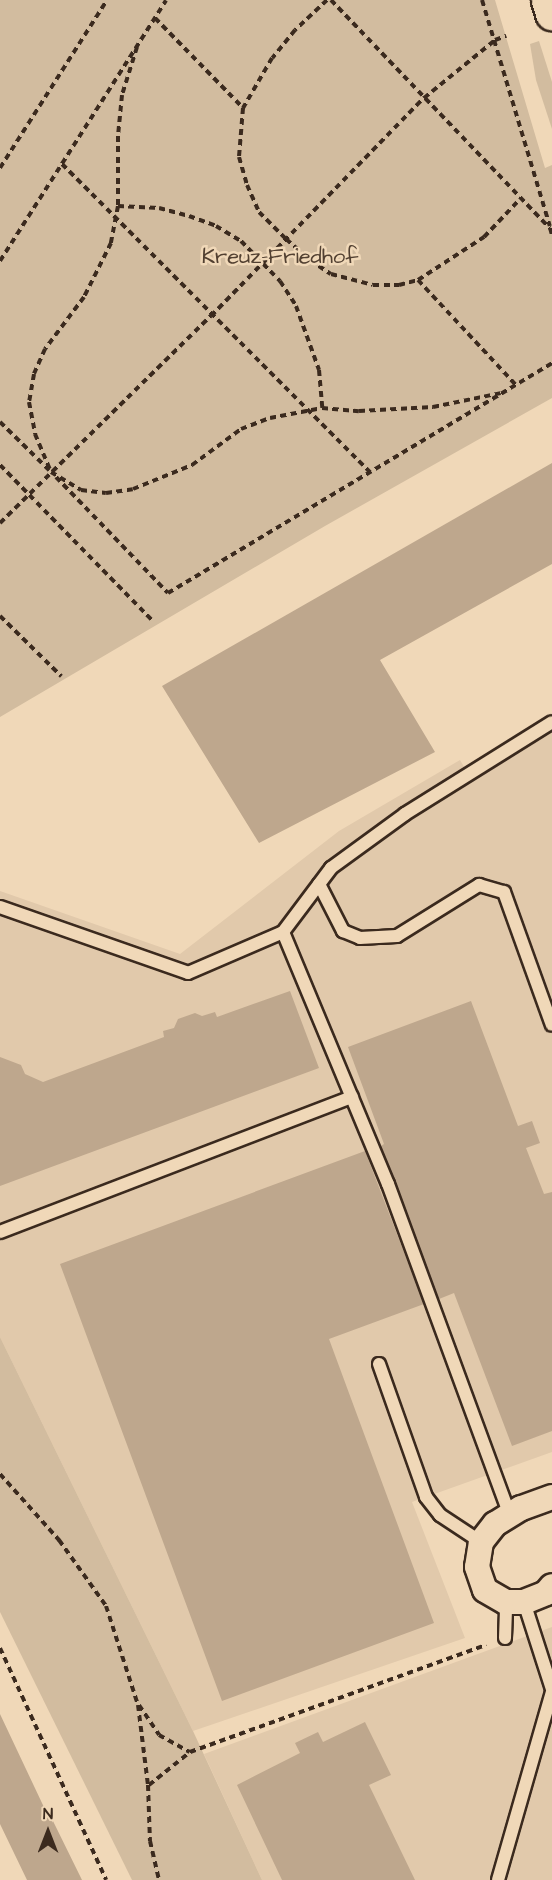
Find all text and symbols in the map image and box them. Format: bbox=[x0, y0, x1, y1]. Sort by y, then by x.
park label: Kreuz-Friedhof bbox=[202, 244, 358, 270]
north arrow bbox=[18, 1802, 78, 1862]
text: N bbox=[43, 1803, 53, 1825]

